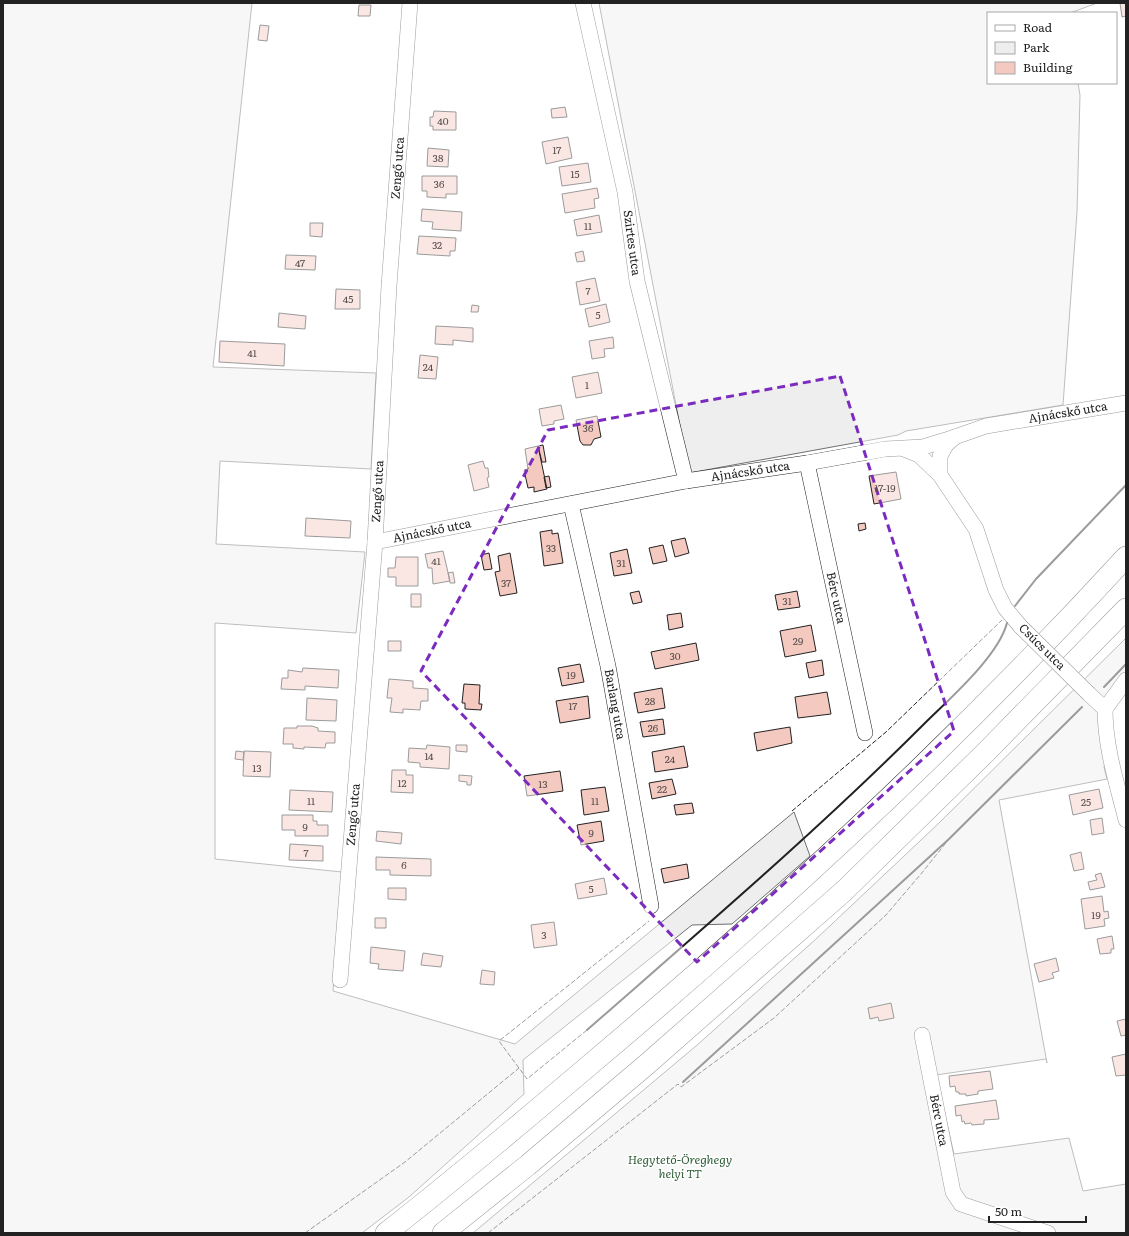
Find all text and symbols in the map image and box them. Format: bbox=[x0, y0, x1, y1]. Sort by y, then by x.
legend bbox=[987, 12, 1117, 84]
text: Road bbox=[1023, 18, 1053, 36]
text: Park bbox=[1023, 38, 1050, 56]
text: Building bbox=[1023, 58, 1073, 76]
house number: 40 bbox=[437, 113, 449, 128]
street label: Zengő utca bbox=[385, 136, 408, 200]
house number: 17 bbox=[553, 142, 561, 157]
house number: 38 bbox=[433, 150, 444, 165]
house number: 15 bbox=[570, 166, 580, 181]
house number: 36 bbox=[434, 176, 445, 191]
street label: Szirtes utca bbox=[620, 209, 646, 277]
house number: 11 bbox=[584, 218, 592, 233]
house number: 32 bbox=[432, 237, 442, 252]
house number: 47 bbox=[295, 255, 305, 270]
house number: 7 bbox=[585, 283, 591, 298]
house number: 45 bbox=[343, 291, 353, 306]
house number: 5 bbox=[595, 307, 601, 322]
house number: 41 bbox=[247, 345, 257, 360]
house number: 24 bbox=[423, 359, 434, 374]
house number: 1 bbox=[585, 377, 589, 392]
street label: Ajnácskő utca bbox=[1027, 396, 1109, 427]
house number: 36 bbox=[583, 420, 594, 435]
street label: Ajnácskő utca bbox=[710, 456, 791, 485]
street label: Zengő utca bbox=[366, 459, 387, 523]
house number: 17-19 bbox=[874, 480, 896, 495]
street label: Ajnácskő utca bbox=[391, 513, 473, 546]
house number: 33 bbox=[546, 540, 556, 555]
house number: 41 bbox=[431, 553, 441, 568]
house number: 31 bbox=[616, 555, 626, 570]
street label: Bérc utca bbox=[823, 570, 851, 626]
house number: 37 bbox=[501, 575, 511, 590]
house number: 31 bbox=[782, 593, 792, 608]
street label: Csúcs utca bbox=[1015, 619, 1071, 674]
house number: 29 bbox=[793, 633, 803, 648]
house number: 30 bbox=[669, 648, 681, 663]
house number: 19 bbox=[566, 667, 576, 682]
street label: Barlang utca bbox=[601, 667, 631, 741]
house number: 28 bbox=[645, 693, 656, 708]
house number: 17 bbox=[569, 698, 577, 713]
house number: 26 bbox=[648, 720, 659, 735]
house number: 14 bbox=[424, 748, 434, 763]
house number: 24 bbox=[665, 751, 676, 766]
house number: 13 bbox=[252, 760, 262, 775]
house number: 12 bbox=[397, 775, 407, 790]
house number: 13 bbox=[538, 776, 548, 791]
house number: 22 bbox=[657, 781, 667, 796]
street label: Zengő utca bbox=[341, 782, 364, 846]
house number: 11 bbox=[307, 793, 315, 808]
house number: 11 bbox=[591, 793, 599, 808]
house number: 25 bbox=[1081, 794, 1091, 809]
house number: 9 bbox=[302, 819, 308, 834]
house number: 9 bbox=[588, 825, 594, 840]
house number: 7 bbox=[303, 845, 309, 860]
house number: 6 bbox=[401, 857, 407, 872]
house number: 5 bbox=[588, 881, 594, 896]
house number: 19 bbox=[1091, 907, 1101, 922]
house number: 3 bbox=[541, 927, 547, 942]
street label: Bérc utca bbox=[926, 1093, 954, 1148]
park label: Hegytető-Öreghegy helyi TT bbox=[628, 1150, 732, 1182]
scale bar bbox=[989, 1198, 1086, 1224]
text: 50 m bbox=[995, 1202, 1022, 1220]

